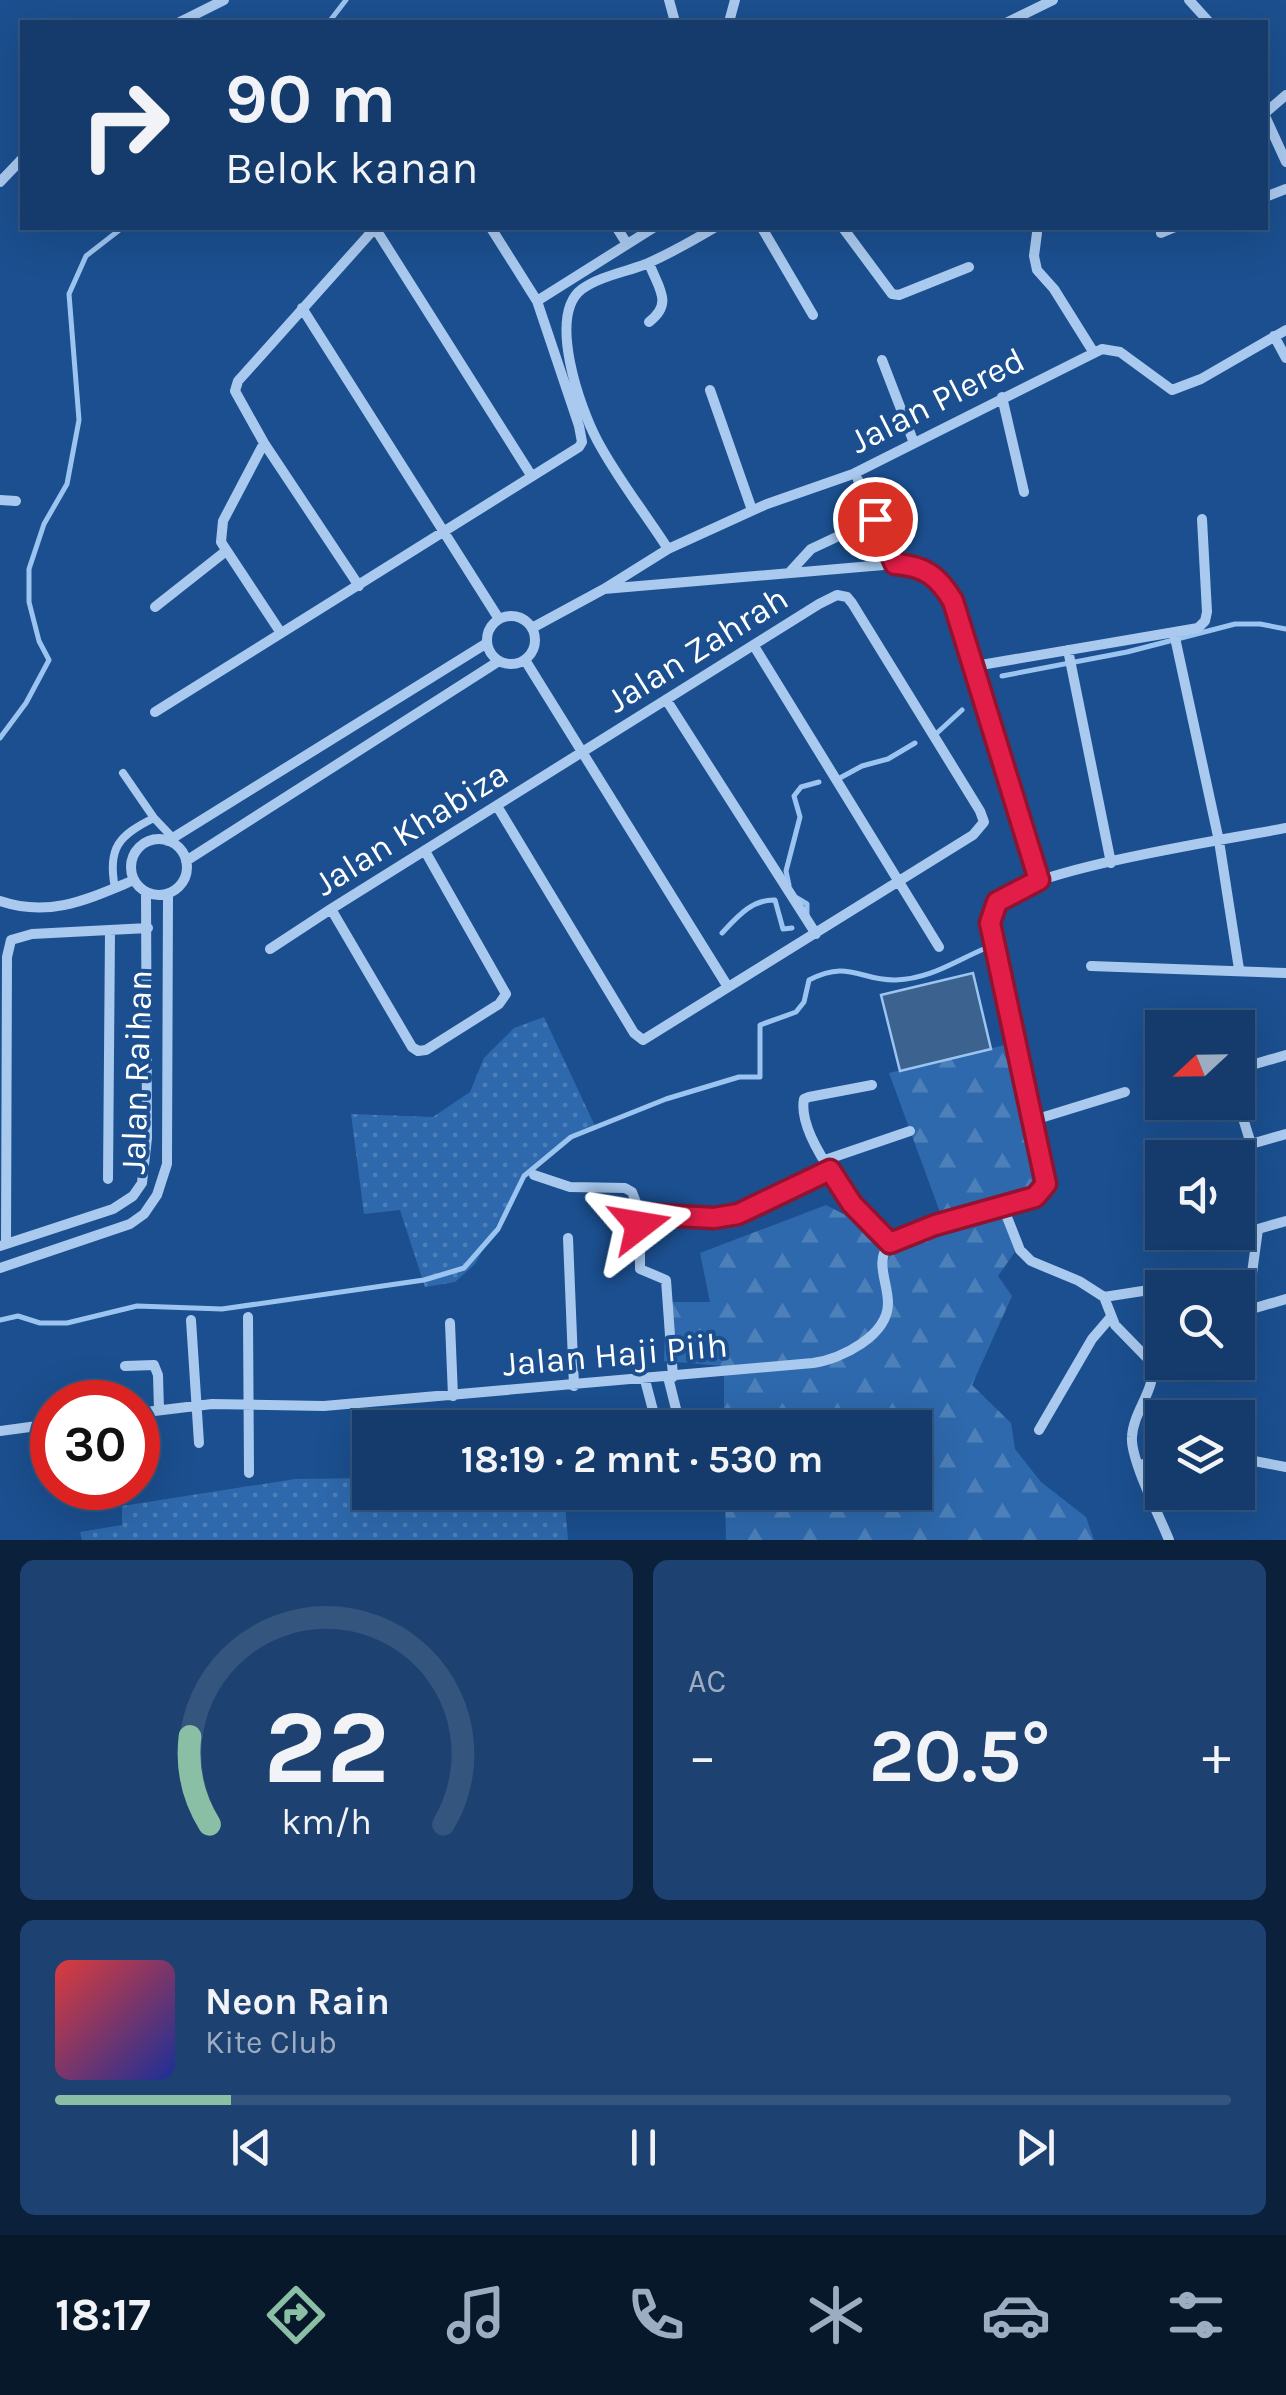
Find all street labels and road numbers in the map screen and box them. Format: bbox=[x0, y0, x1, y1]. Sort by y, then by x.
street label: Jalan Plered bbox=[843, 339, 1031, 462]
street label: Jalan Zahrah bbox=[599, 577, 795, 721]
street label: Jalan Khabiza bbox=[307, 753, 516, 904]
street label: Jalan Raihan bbox=[112, 969, 161, 1175]
street label: Jalan Haji Piih bbox=[501, 1324, 729, 1385]

